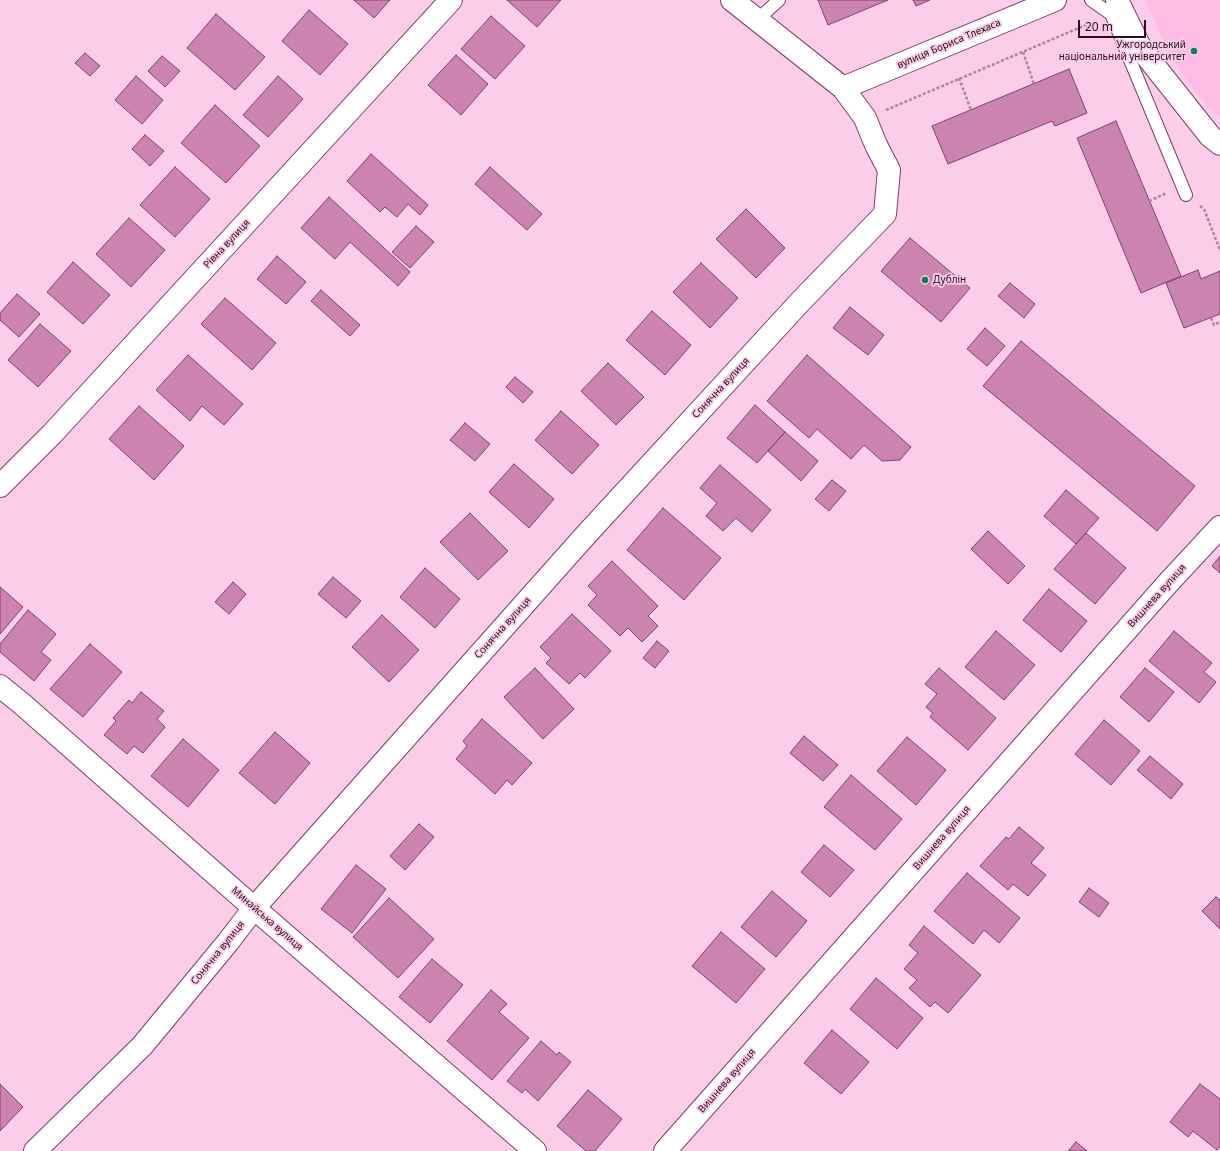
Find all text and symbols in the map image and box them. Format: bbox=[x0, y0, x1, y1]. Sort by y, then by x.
scale bar bbox=[1080, 12, 1148, 38]
street label: вулиця Бориса Тлехаса bbox=[895, 17, 1003, 71]
text: 20 m bbox=[1085, 18, 1113, 35]
place label: Ужгородський національний університет bbox=[1059, 39, 1186, 62]
marker: Ужгородський національний університет bbox=[1189, 46, 1199, 56]
street label: Рівна вулиця bbox=[201, 217, 253, 271]
place label: Дублін bbox=[933, 274, 966, 286]
marker: Дублін bbox=[920, 275, 930, 285]
street label: Сонячна вулиця bbox=[690, 355, 752, 421]
street label: Вишнева вулиця bbox=[1125, 562, 1189, 630]
street label: Сонячна вулиця bbox=[472, 595, 534, 661]
street label: Вишнева вулиця bbox=[911, 803, 973, 873]
street label: Минайська вулиця bbox=[229, 885, 305, 953]
street label: Сонячна вулиця bbox=[189, 919, 247, 987]
street label: Вишнева вулиця bbox=[696, 1046, 758, 1116]

